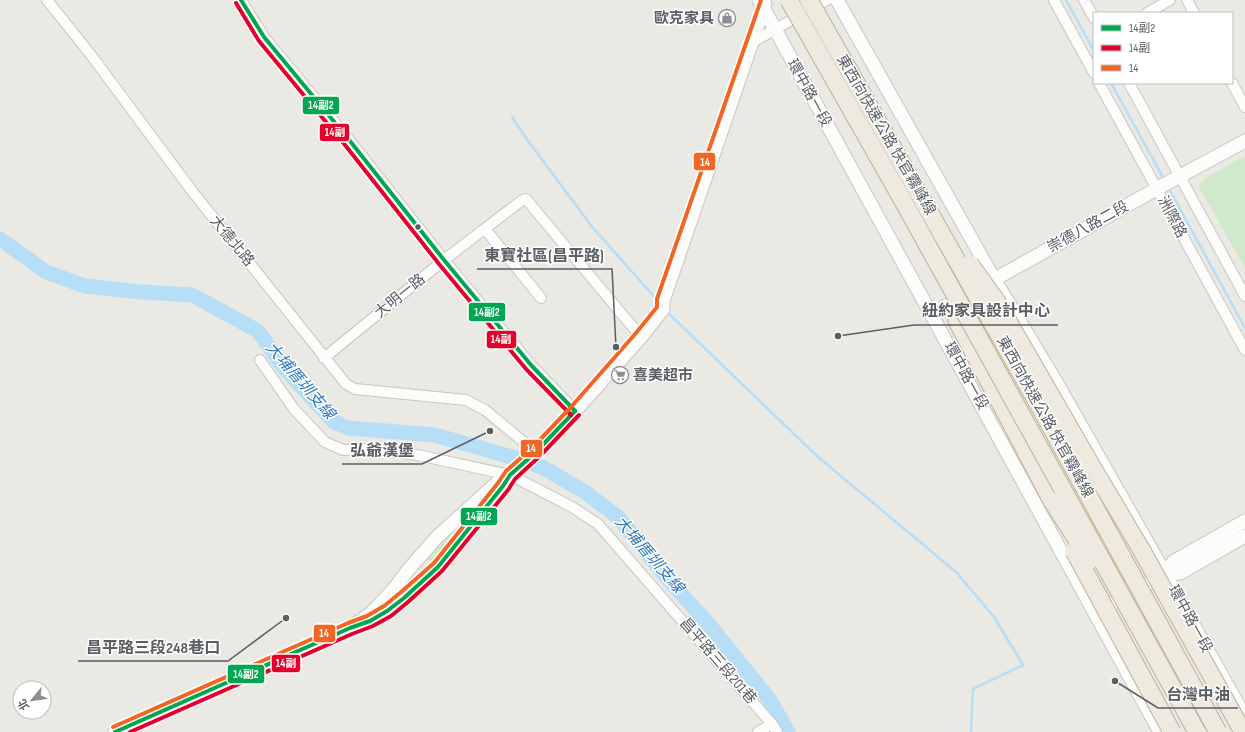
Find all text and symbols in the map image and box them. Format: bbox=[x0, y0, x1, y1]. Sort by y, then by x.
shop icon: 歐克家具 bbox=[717, 8, 737, 28]
place label: 歐克家具 bbox=[654, 9, 714, 28]
legend bbox=[1093, 12, 1233, 84]
text: 14副2 bbox=[1129, 21, 1155, 36]
text: 14副 bbox=[1129, 41, 1150, 56]
street label: 東西向快速公路 快官霧峰線 bbox=[832, 51, 940, 219]
street label: 環中路一段 bbox=[783, 56, 835, 130]
text: 14 bbox=[1129, 61, 1138, 76]
line badge: 14副2 bbox=[302, 96, 340, 115]
text: 14副2 bbox=[308, 99, 334, 112]
line badge: 14副 bbox=[319, 123, 350, 142]
text: 14副 bbox=[325, 126, 345, 139]
line badge: 14 bbox=[693, 152, 716, 171]
text: 14 bbox=[700, 156, 710, 169]
street label: 洲際路 bbox=[1153, 193, 1191, 241]
street label: 崇德八路二段 bbox=[1044, 197, 1132, 257]
street label: 大德北路 bbox=[206, 212, 258, 270]
unlabelled marker bbox=[413, 222, 423, 232]
callout: 東寶社區(昌平路) bbox=[477, 241, 612, 269]
text: 東寶社區(昌平路) bbox=[484, 246, 604, 266]
street label: 大明一路 bbox=[371, 270, 429, 322]
callout: 紐約家具設計中心 bbox=[914, 297, 1058, 325]
text: 紐約家具設計中心 bbox=[922, 301, 1050, 321]
line badge: 14副2 bbox=[468, 302, 506, 322]
text: 14副2 bbox=[474, 306, 500, 319]
line badge: 14副 bbox=[486, 330, 517, 349]
text: 14副 bbox=[491, 333, 511, 346]
street label: 東西向快速公路 快官霧峰線 bbox=[992, 333, 1098, 501]
water label: 大埔厝圳支線 bbox=[261, 339, 340, 425]
street label: 環中路一段 bbox=[940, 339, 992, 413]
supermarket icon: 喜美超市 bbox=[610, 365, 630, 385]
place label: 喜美超市 bbox=[633, 366, 693, 385]
callout: 弘爺漢堡 bbox=[342, 436, 422, 464]
line badge: 14 bbox=[520, 439, 543, 458]
text: 弘爺漢堡 bbox=[350, 442, 414, 461]
text: 14 bbox=[526, 442, 536, 455]
line badge: 14副2 bbox=[460, 507, 498, 526]
text: 14副2 bbox=[466, 510, 492, 523]
water label: 大埔厝圳支線 bbox=[610, 513, 689, 599]
street label: 環中路一段 bbox=[1164, 582, 1216, 656]
street label: 昌平路三段201巷 bbox=[675, 614, 761, 708]
line badge: 14 bbox=[313, 624, 336, 643]
text: 14 bbox=[319, 627, 329, 640]
callout: 昌平路三段248巷口 bbox=[78, 633, 228, 661]
text: 昌平路三段248巷口 bbox=[86, 639, 220, 658]
line badge: 14副 bbox=[271, 654, 301, 673]
text: 14副 bbox=[276, 657, 296, 670]
line badge: 14副2 bbox=[227, 664, 265, 684]
text: 14副2 bbox=[233, 668, 259, 681]
north arrow bbox=[12, 680, 52, 720]
callout: 台灣中油 bbox=[1158, 680, 1238, 708]
text: 台灣中油 bbox=[1166, 686, 1230, 705]
text: 北 bbox=[15, 697, 32, 713]

